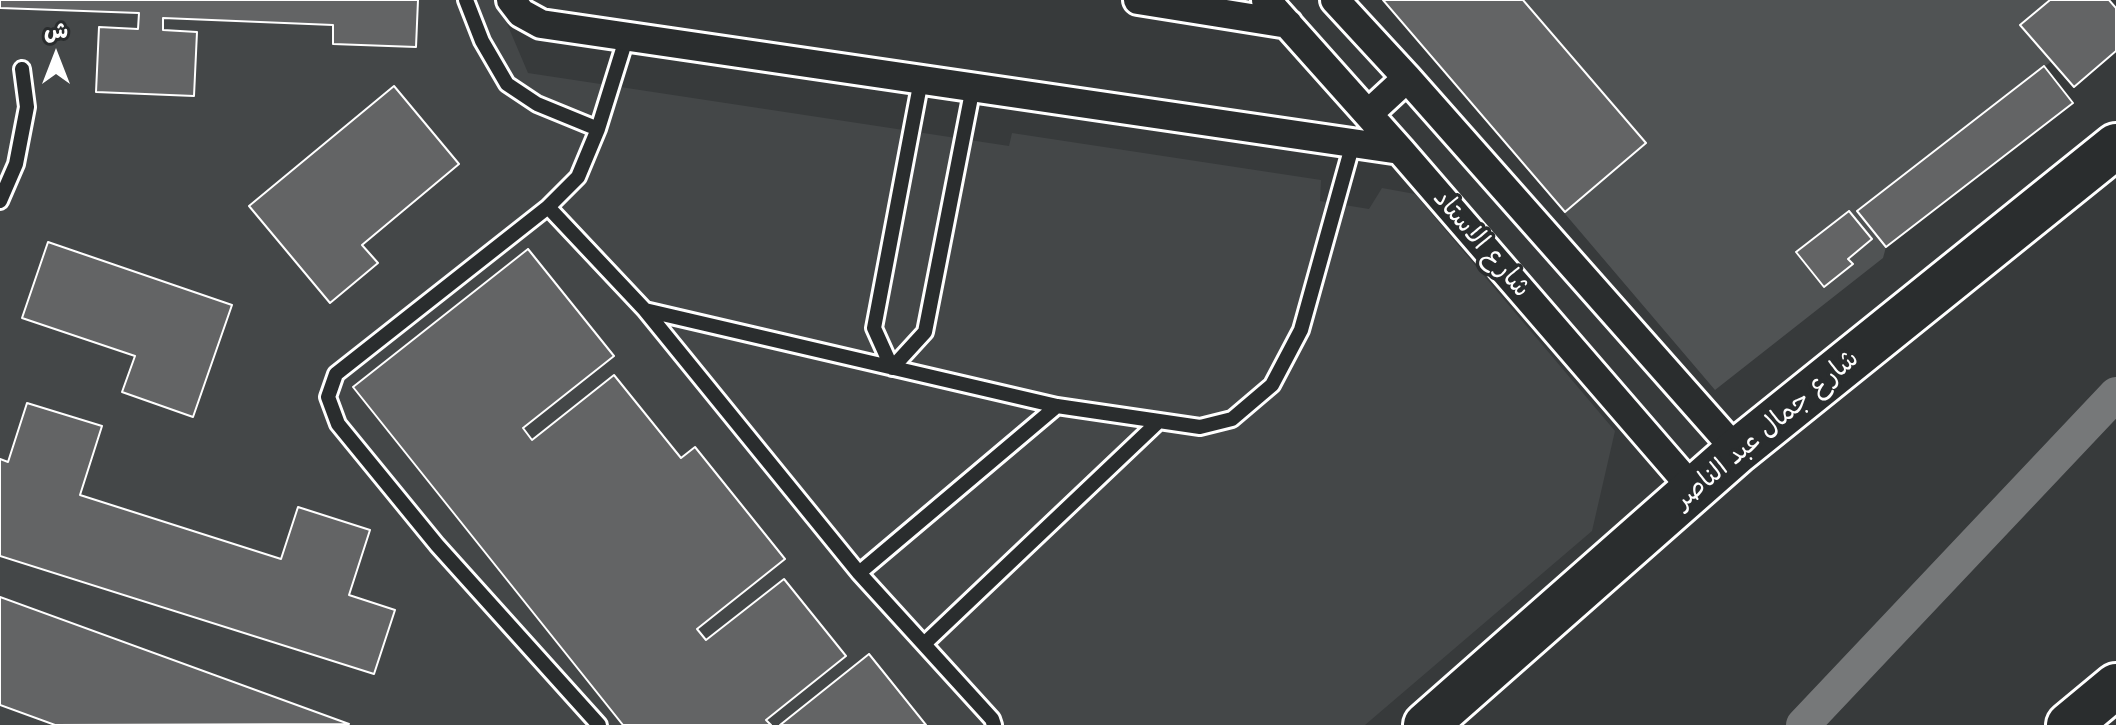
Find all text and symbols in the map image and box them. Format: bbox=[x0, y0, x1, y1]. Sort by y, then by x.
north arrow bbox=[16, 16, 96, 96]
text: ش bbox=[44, 18, 68, 45]
street label: شارع الاستاد bbox=[1426, 184, 1536, 304]
street label: شارع جمال عبد الناصر bbox=[1668, 344, 1866, 516]

